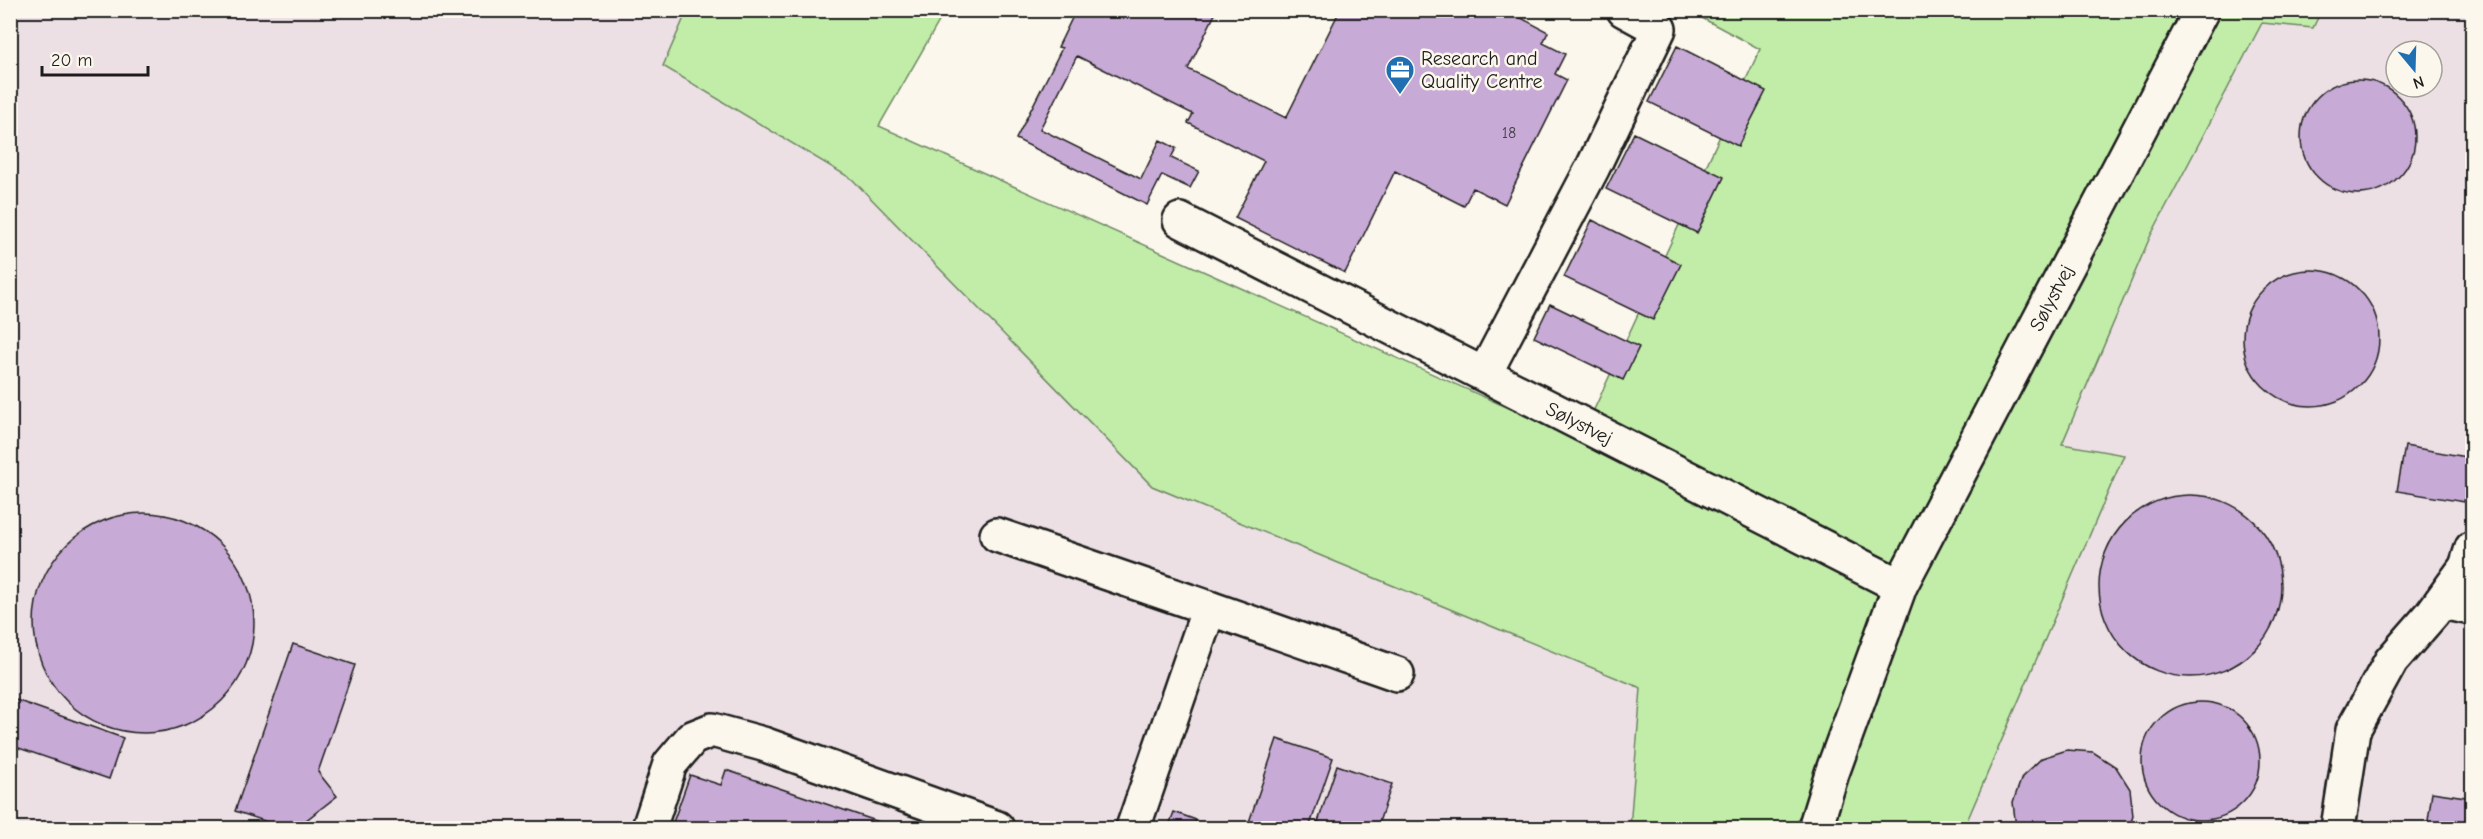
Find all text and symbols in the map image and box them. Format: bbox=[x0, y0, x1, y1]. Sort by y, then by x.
scale bar bbox=[42, 39, 148, 77]
north arrow bbox=[2384, 39, 2444, 99]
place label: Research and Quality Centre bbox=[1421, 47, 1543, 93]
text: 20 m bbox=[51, 50, 92, 71]
office icon: Research and Quality Centre bbox=[1384, 54, 1416, 96]
text: N bbox=[2411, 72, 2426, 92]
house number: 18 bbox=[1502, 124, 1516, 142]
street label: Sølystvej bbox=[2024, 261, 2078, 335]
street label: Sølystvej bbox=[1542, 396, 1617, 450]

